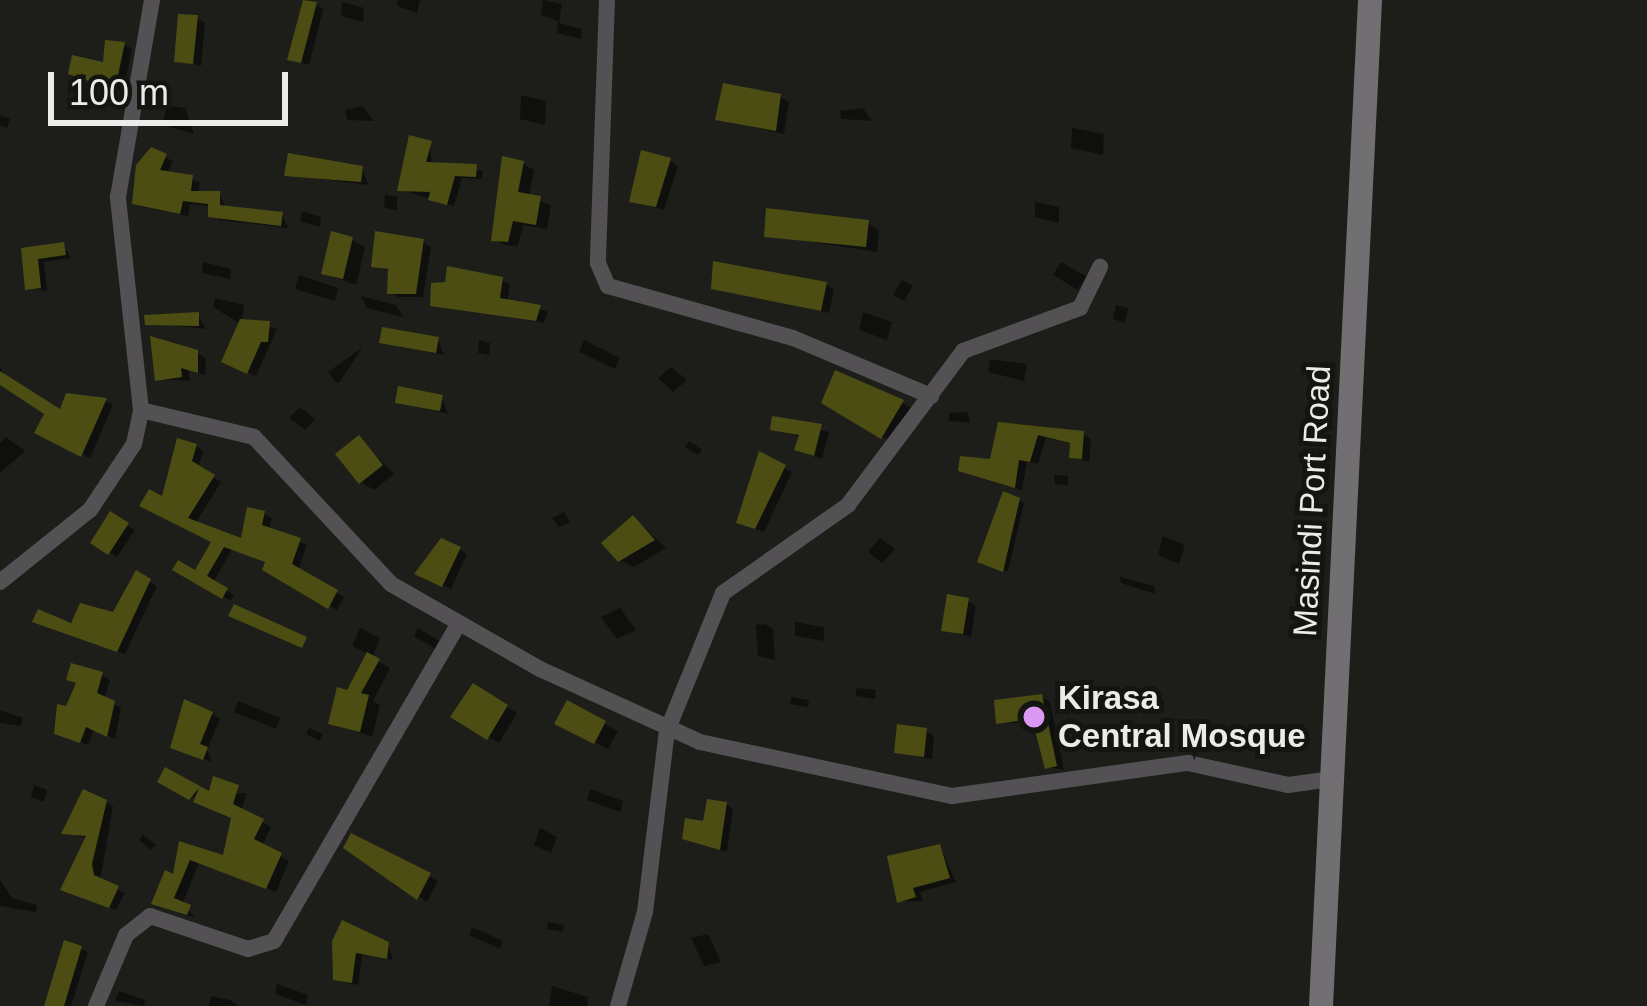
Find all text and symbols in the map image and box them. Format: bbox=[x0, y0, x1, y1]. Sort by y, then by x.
scale bar bbox=[54, 48, 294, 122]
text: 100 m bbox=[69, 72, 169, 113]
street label: Masindi Port Road bbox=[1285, 364, 1339, 638]
place label: Kirasa Central Mosque bbox=[1058, 678, 1306, 756]
marker: Kirasa Central Mosque bbox=[1021, 704, 1047, 730]

